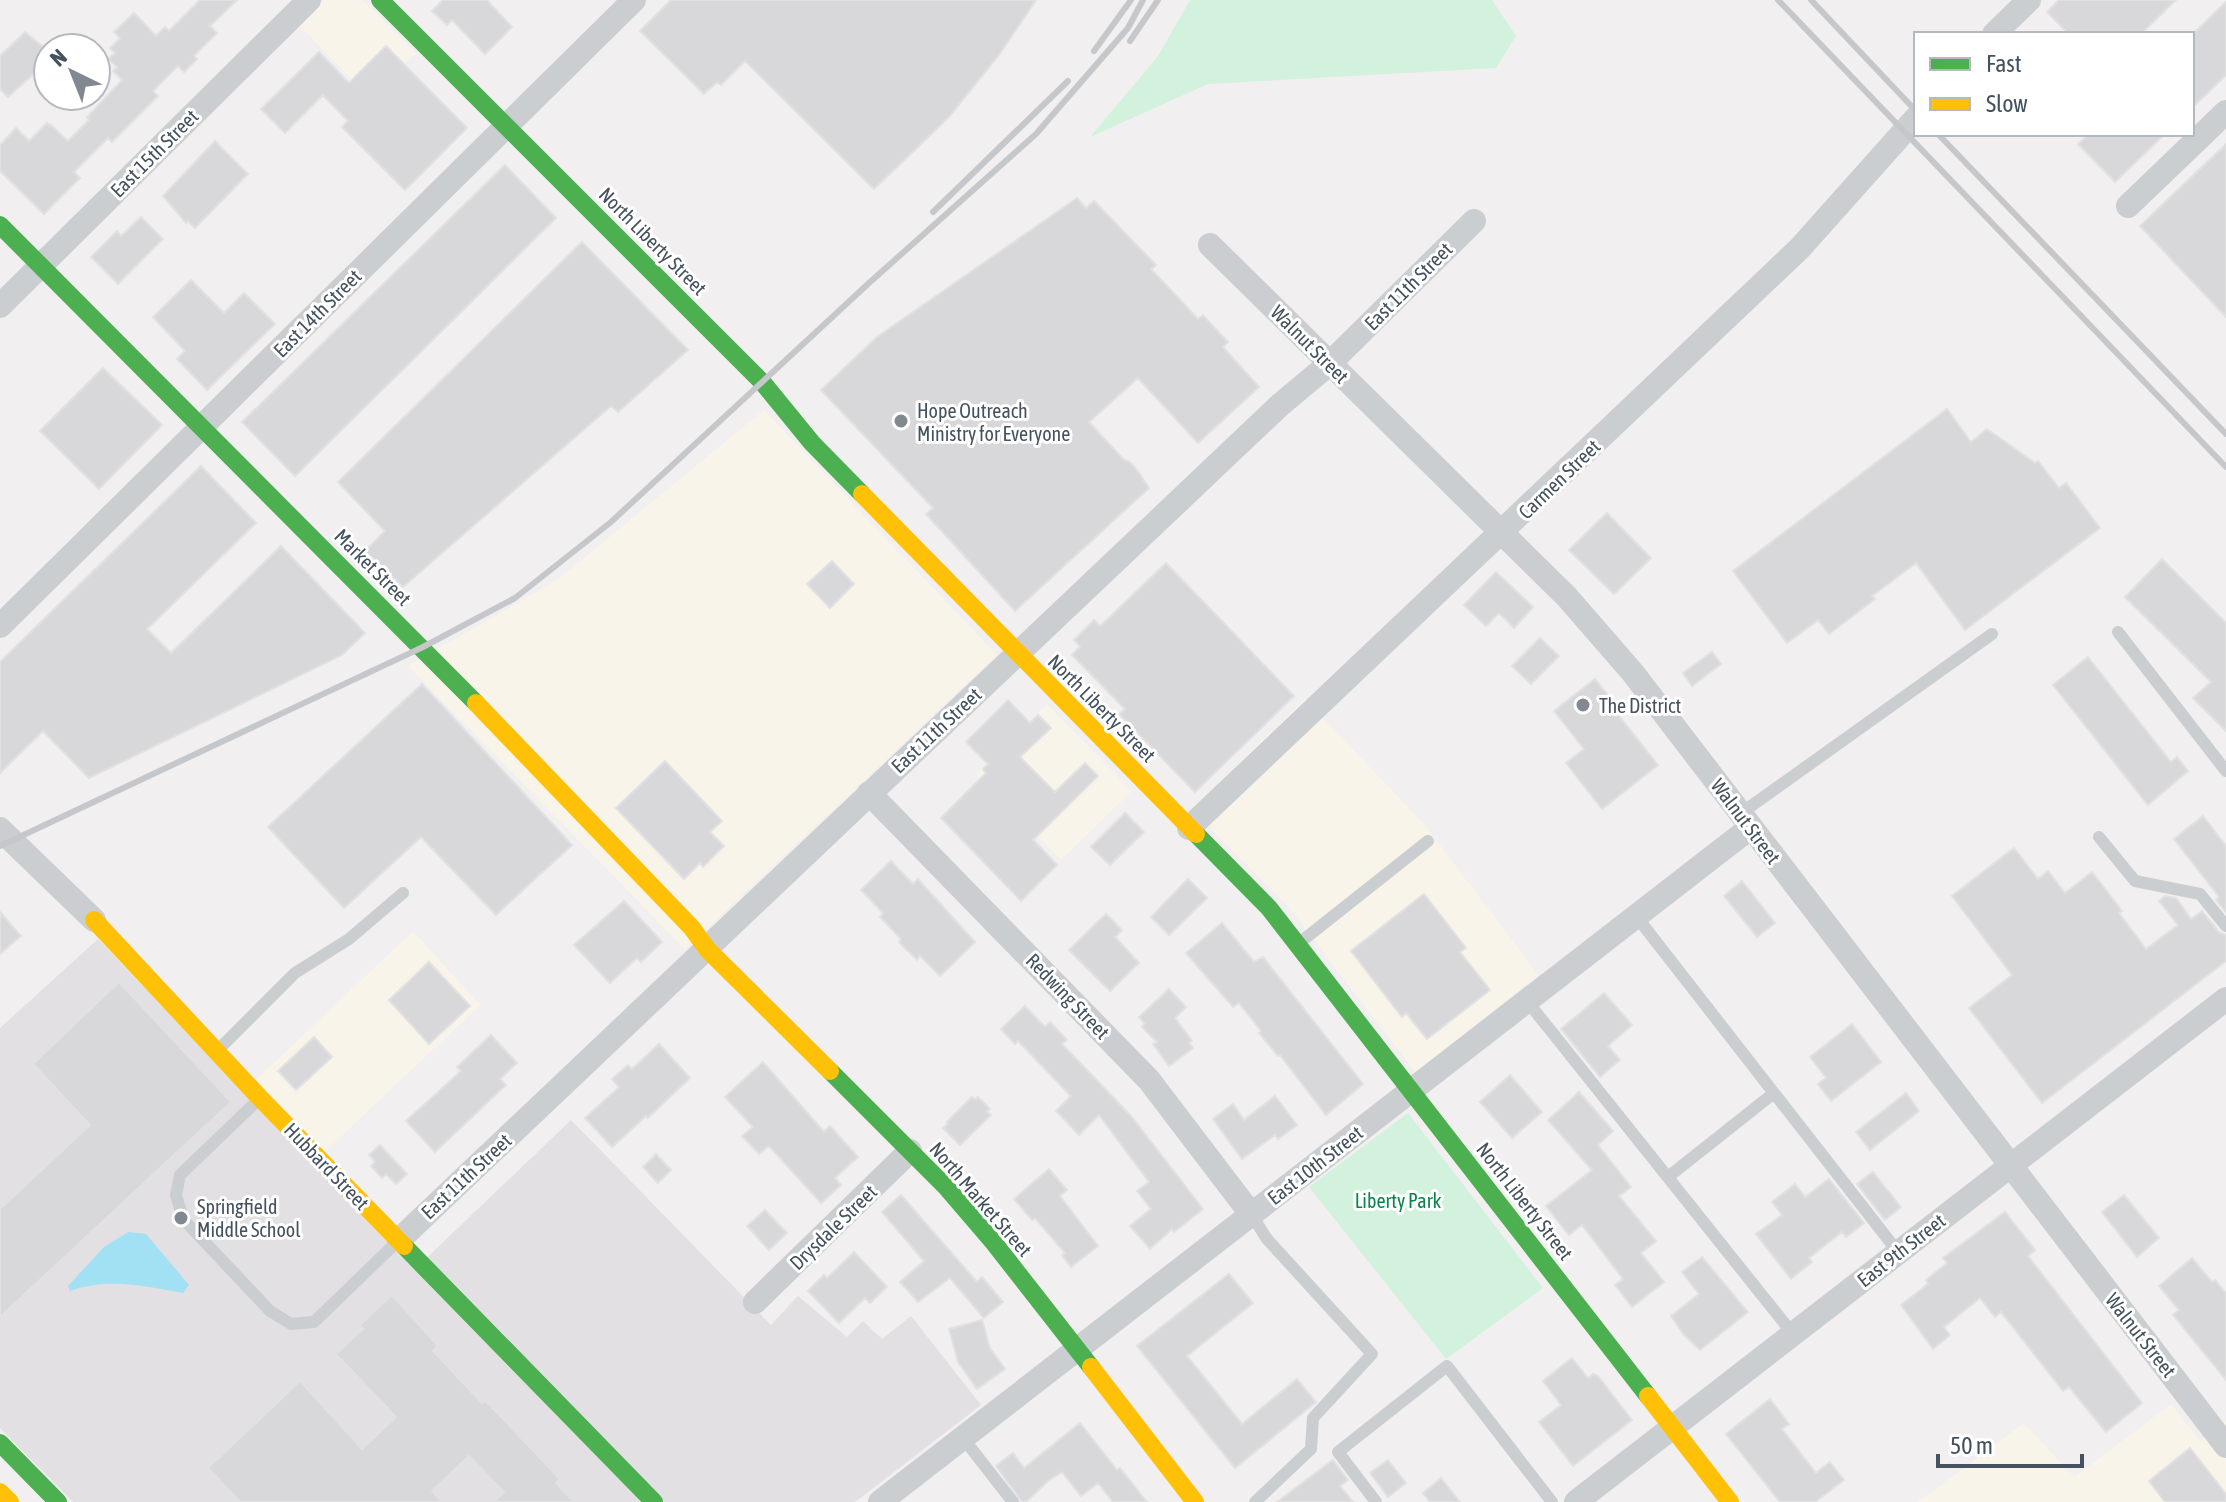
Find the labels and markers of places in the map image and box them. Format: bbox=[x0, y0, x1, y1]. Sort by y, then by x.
place label: Hope Outreach Ministry for Everyone bbox=[917, 399, 1070, 445]
marker: Hope Outreach Ministry for Everyone bbox=[892, 412, 910, 430]
place label: The District bbox=[1599, 694, 1681, 717]
marker: The District bbox=[1574, 696, 1592, 714]
place label: Springfield Middle School bbox=[197, 1195, 301, 1241]
marker: Springfield Middle School bbox=[172, 1209, 190, 1227]

